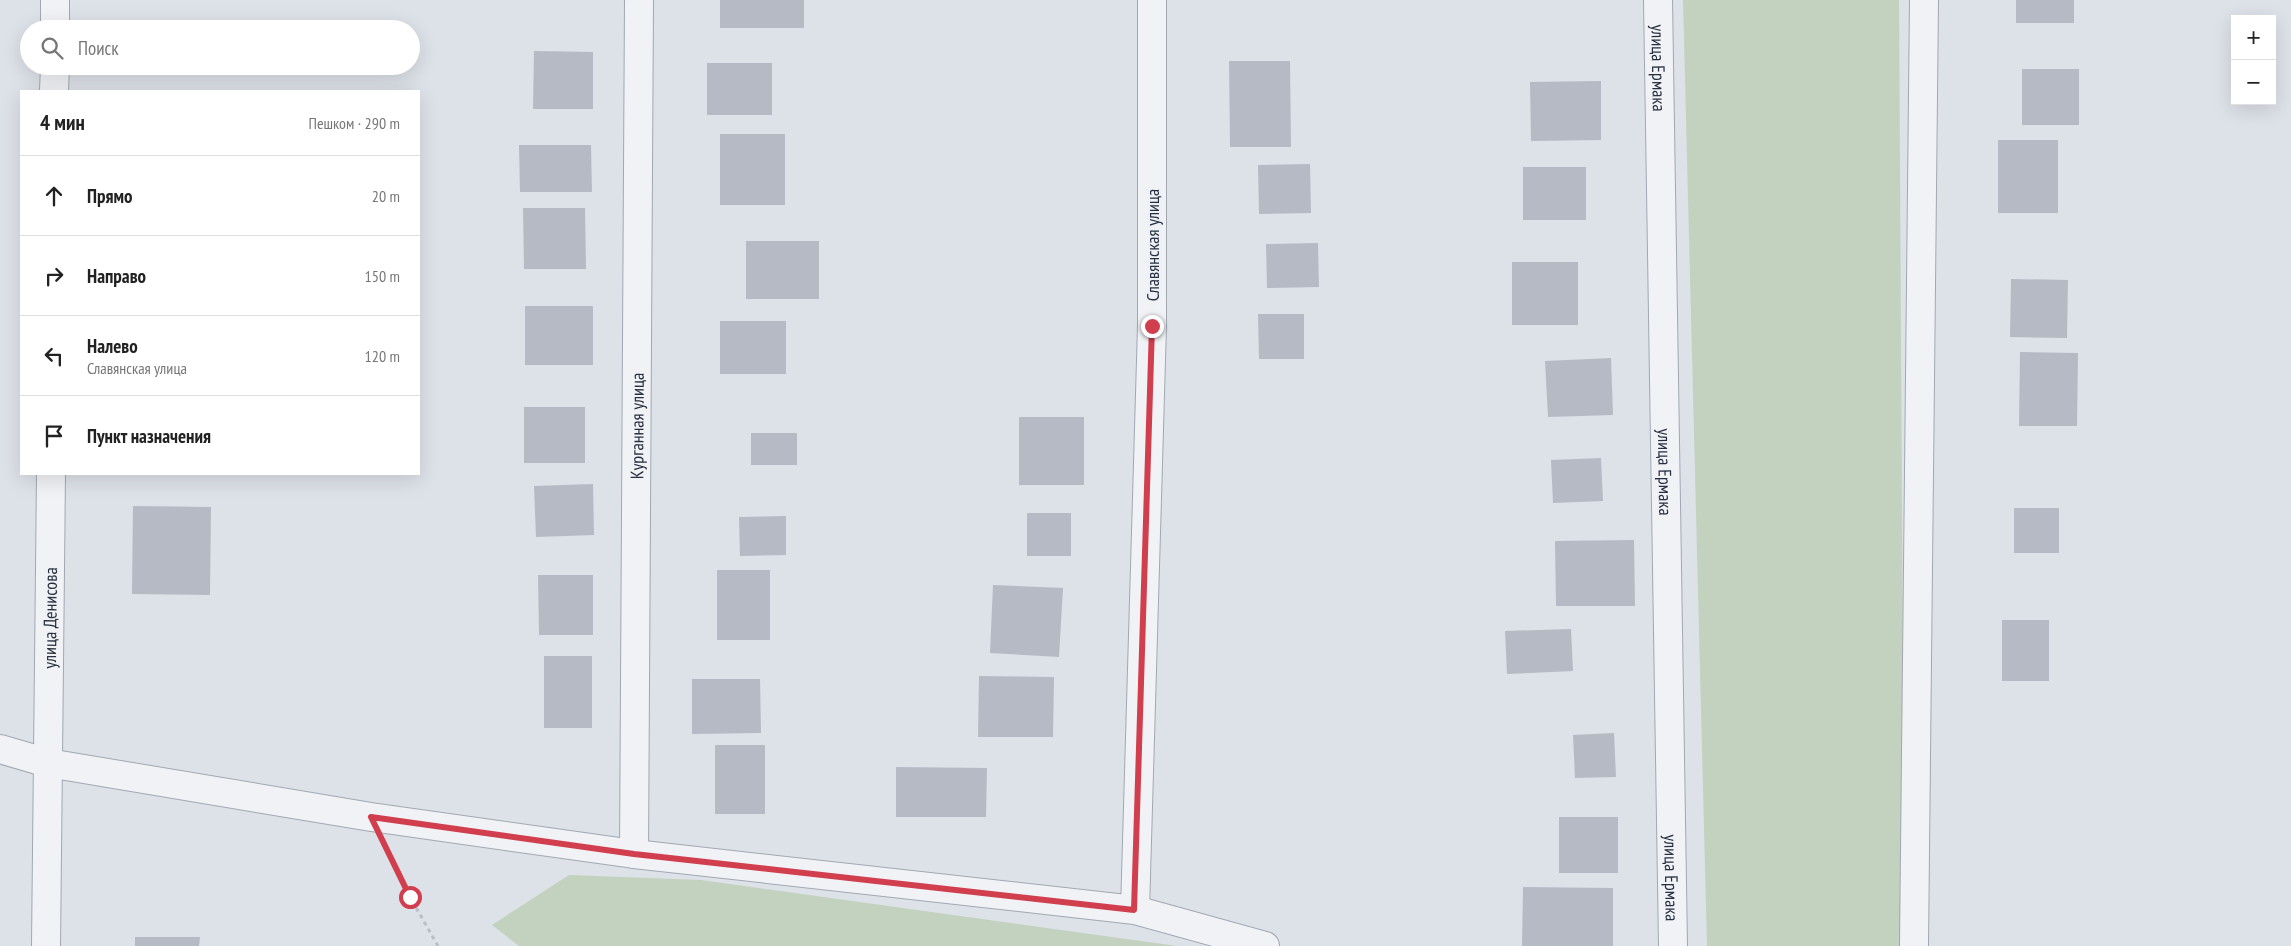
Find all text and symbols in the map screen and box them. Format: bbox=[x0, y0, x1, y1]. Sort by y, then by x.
map controls bbox=[2231, 15, 2276, 105]
button: + bbox=[2231, 15, 2276, 60]
search box bbox=[20, 20, 420, 75]
street label: улица Ермака bbox=[1647, 24, 1671, 112]
icon: search bbox=[38, 34, 66, 62]
text: Поиск bbox=[78, 36, 119, 60]
button: − bbox=[2231, 60, 2276, 105]
text: 4 мин bbox=[40, 109, 85, 136]
text: Пешком · 290 m bbox=[309, 113, 400, 133]
icon: ahead bbox=[40, 182, 68, 210]
text: Прямо bbox=[87, 184, 132, 208]
text: 20 m bbox=[372, 186, 400, 206]
street label: Славянская улица bbox=[1141, 189, 1164, 301]
icon: right bbox=[40, 262, 68, 290]
text: Направо bbox=[87, 264, 146, 288]
text: 150 m bbox=[365, 266, 400, 286]
route end bbox=[1141, 315, 1164, 338]
text: Налево bbox=[87, 334, 138, 358]
icon: left bbox=[40, 342, 68, 370]
text: 120 m bbox=[365, 346, 400, 366]
text: Славянская улица bbox=[87, 358, 187, 378]
street label: Курганная улица bbox=[625, 373, 648, 479]
icon: arrive bbox=[40, 422, 68, 450]
text: Пункт назначения bbox=[87, 424, 211, 448]
street label: улица Ермака bbox=[1653, 428, 1678, 516]
street label: улица Денисова bbox=[37, 567, 62, 669]
street label: улица Ермака bbox=[1660, 834, 1684, 922]
route start bbox=[399, 886, 422, 909]

